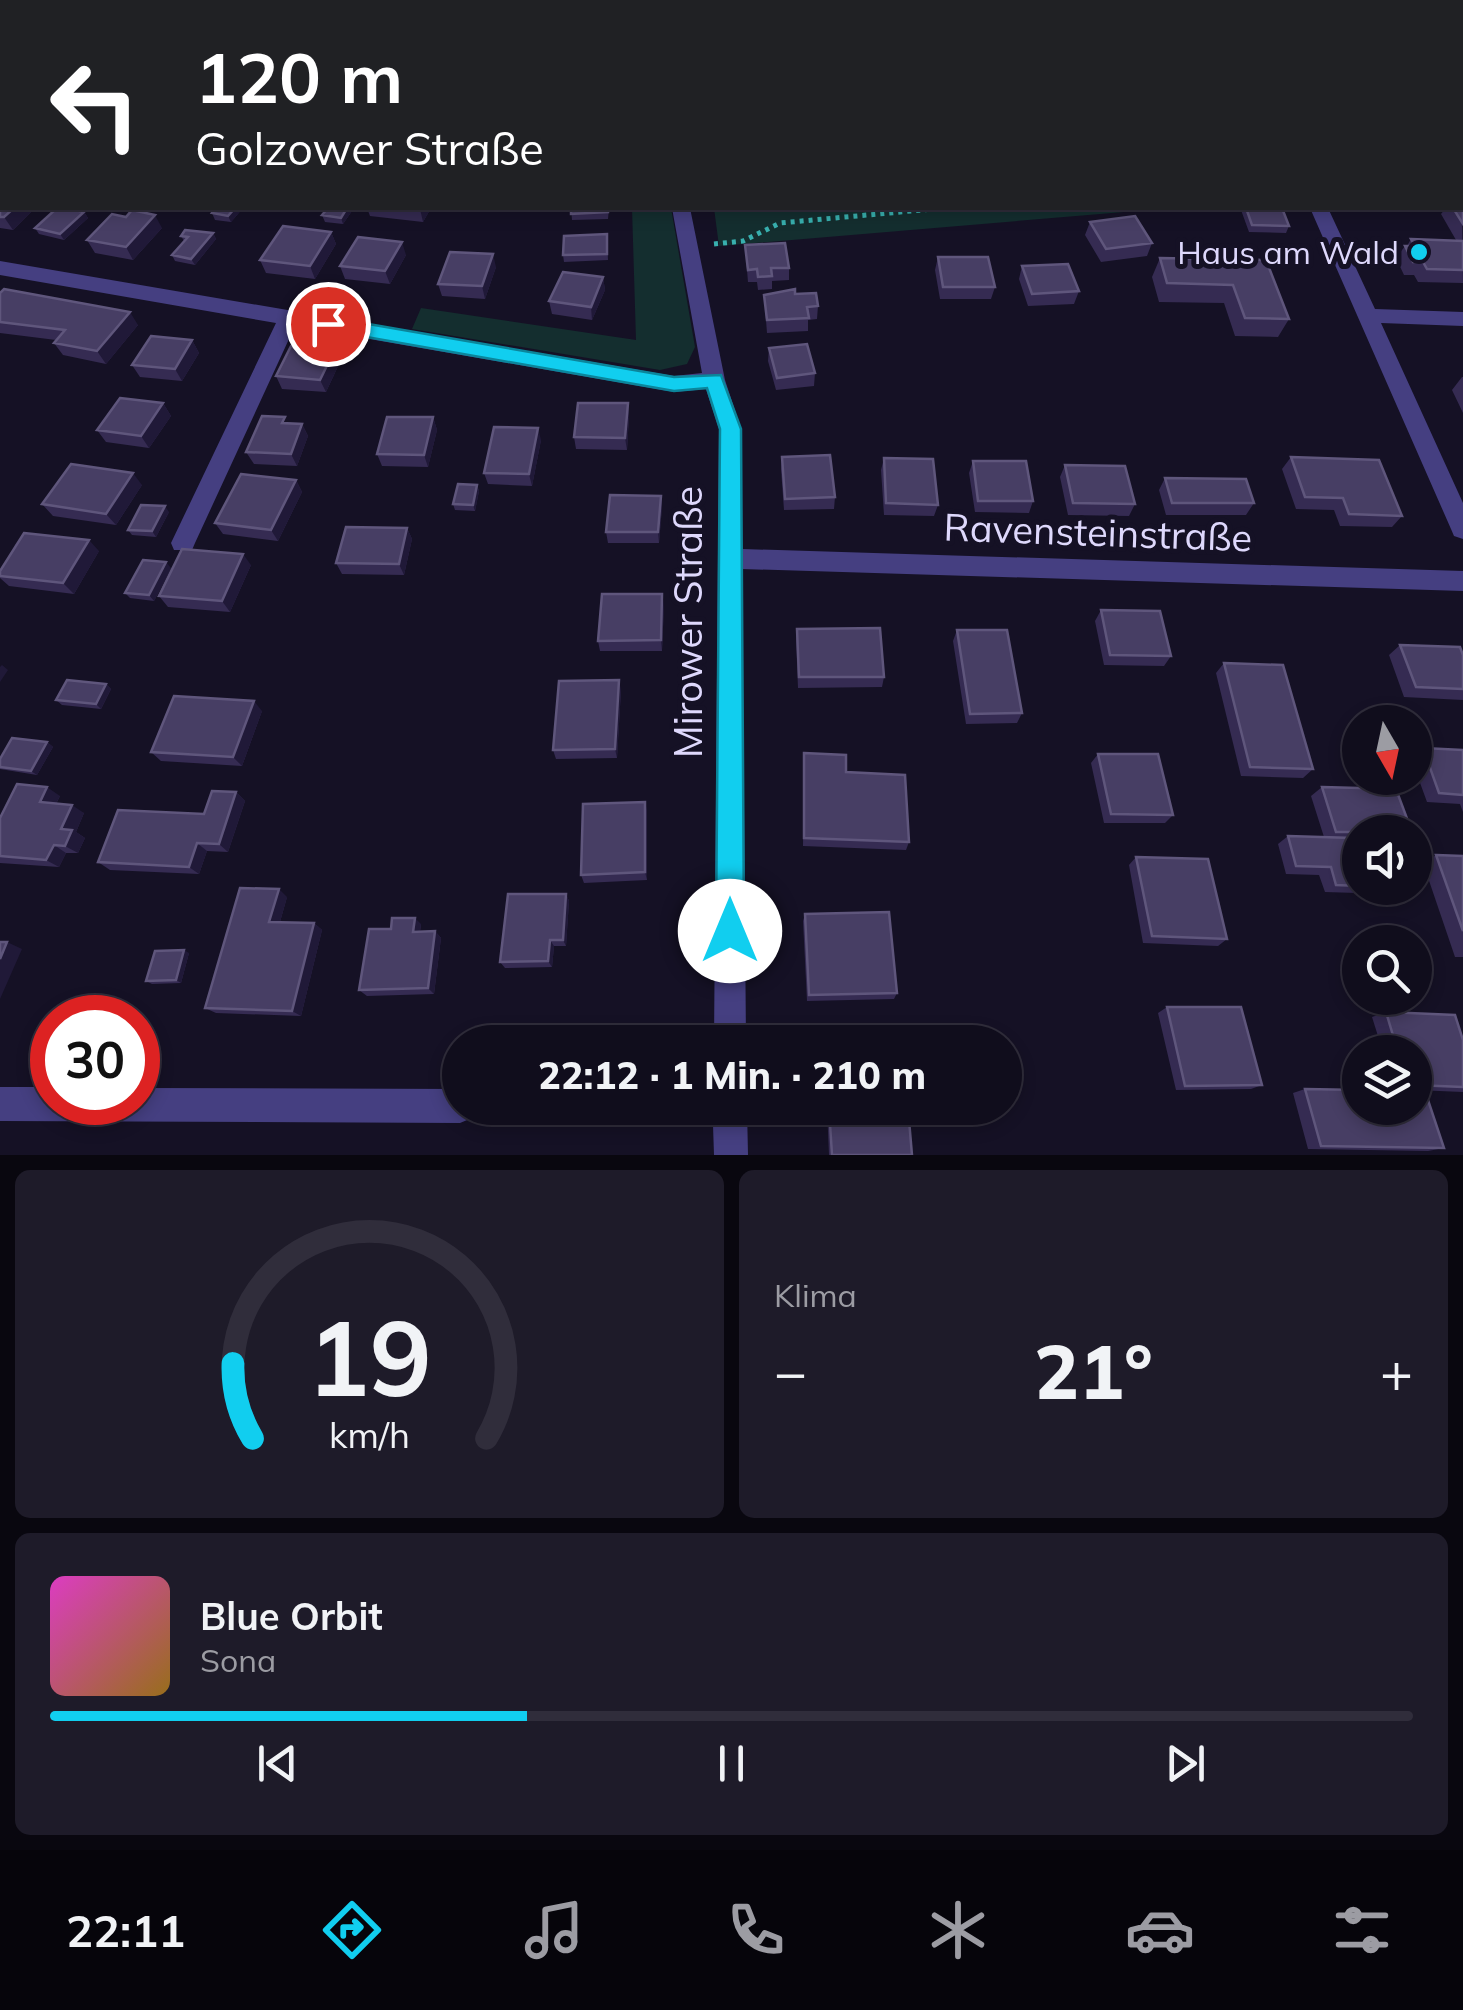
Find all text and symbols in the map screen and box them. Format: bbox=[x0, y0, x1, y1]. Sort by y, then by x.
text: 120 m bbox=[195, 33, 403, 121]
icon: left bbox=[30, 40, 160, 170]
text: Golzower Straße bbox=[195, 120, 544, 176]
place label: Haus am Wald bbox=[1177, 232, 1399, 272]
marker: Haus am Wald bbox=[1408, 241, 1430, 263]
pin bbox=[286, 282, 371, 367]
icon: arrive bbox=[301, 297, 356, 352]
street label: Mirower Straße bbox=[664, 486, 712, 758]
street label: Ravensteinstraße bbox=[943, 503, 1253, 561]
north arrow bbox=[1342, 705, 1432, 795]
map controls bbox=[1342, 705, 1432, 1125]
button: sound bbox=[1342, 815, 1432, 905]
position arrow bbox=[678, 879, 782, 983]
button: search bbox=[1342, 925, 1432, 1015]
speed limit sign: 30 bbox=[30, 995, 160, 1125]
button: layers bbox=[1342, 1035, 1432, 1125]
text: 22:12 · 1 Min. · 210 m bbox=[538, 1051, 926, 1099]
text: Klima bbox=[774, 1275, 857, 1315]
text: 19 bbox=[307, 1291, 432, 1422]
text: 21° bbox=[1034, 1324, 1153, 1418]
text: − bbox=[774, 1337, 807, 1406]
text: + bbox=[1380, 1337, 1413, 1406]
text: km/h bbox=[329, 1412, 410, 1457]
text: Blue Orbit bbox=[200, 1592, 383, 1640]
text: Sona bbox=[200, 1640, 276, 1680]
icon: previous bbox=[250, 1736, 305, 1791]
icon: pause bbox=[704, 1736, 759, 1791]
icon: next bbox=[1158, 1736, 1213, 1791]
icon: directions bbox=[317, 1895, 387, 1965]
icon: music bbox=[519, 1895, 589, 1965]
icon: phone bbox=[721, 1895, 791, 1965]
icon: climate bbox=[923, 1895, 993, 1965]
icon: car bbox=[1125, 1895, 1195, 1965]
icon: filters bbox=[1327, 1895, 1397, 1965]
text: 22:11 bbox=[66, 1902, 185, 1958]

